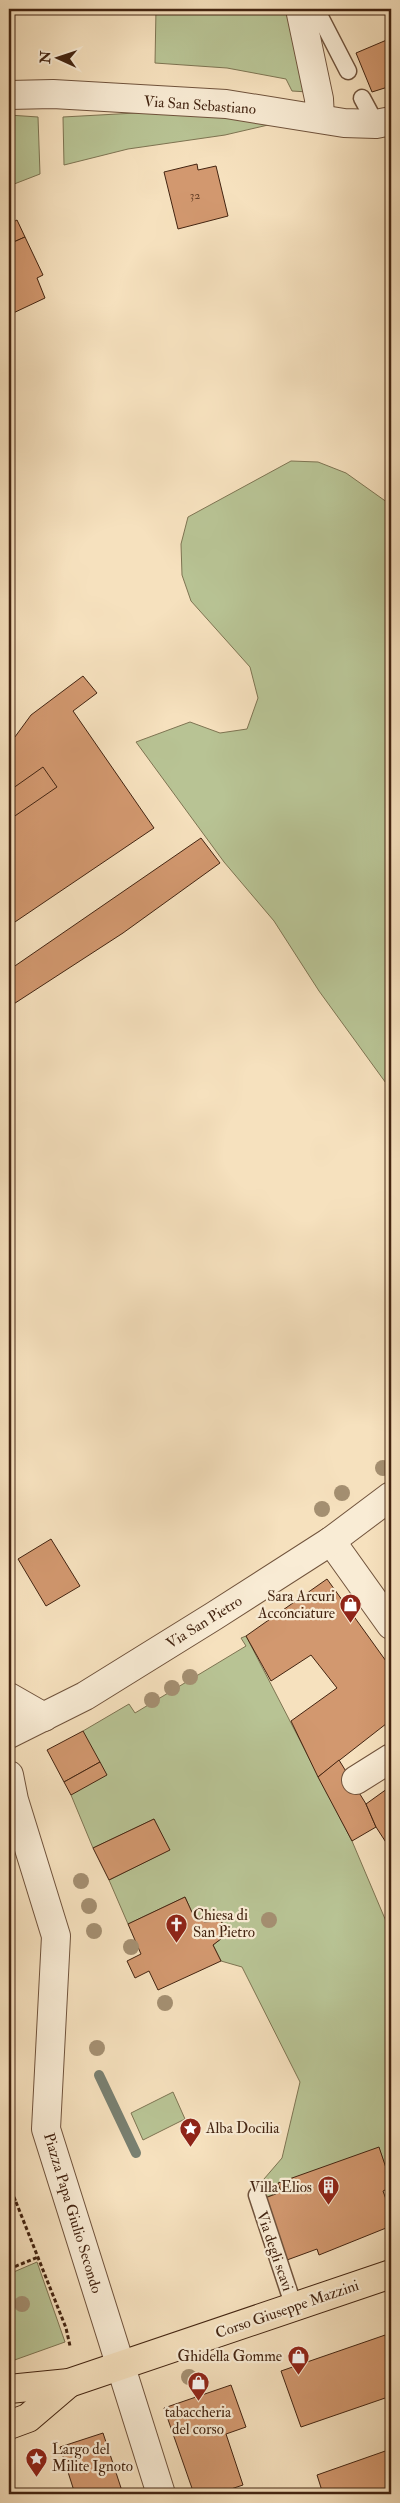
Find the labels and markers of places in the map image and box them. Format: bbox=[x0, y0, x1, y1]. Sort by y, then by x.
place label: Sara Arcuri Acconciature bbox=[257, 1587, 335, 1623]
shop icon: Sara Arcuri Acconciature bbox=[339, 1593, 363, 1624]
place label: Chiesa di San Pietro bbox=[193, 1906, 255, 1942]
church icon: Chiesa di San Pietro bbox=[165, 1912, 189, 1943]
place icon: Alba Docilia bbox=[178, 2116, 202, 2147]
place label: Alba Docilia bbox=[205, 2119, 280, 2138]
building icon: Villa Elios bbox=[316, 2175, 340, 2206]
place label: Villa Elios bbox=[250, 2178, 312, 2197]
shop icon: Ghidella Gomme bbox=[286, 2344, 310, 2375]
place label: Ghidella Gomme bbox=[178, 2347, 282, 2366]
shop icon: tabaccheria del corso bbox=[186, 2371, 210, 2402]
place label: tabaccheria del corso bbox=[165, 2403, 232, 2439]
place label: Largo del Milite Ignoto bbox=[52, 2440, 133, 2476]
place icon: Largo del Milite Ignoto bbox=[24, 2446, 48, 2477]

